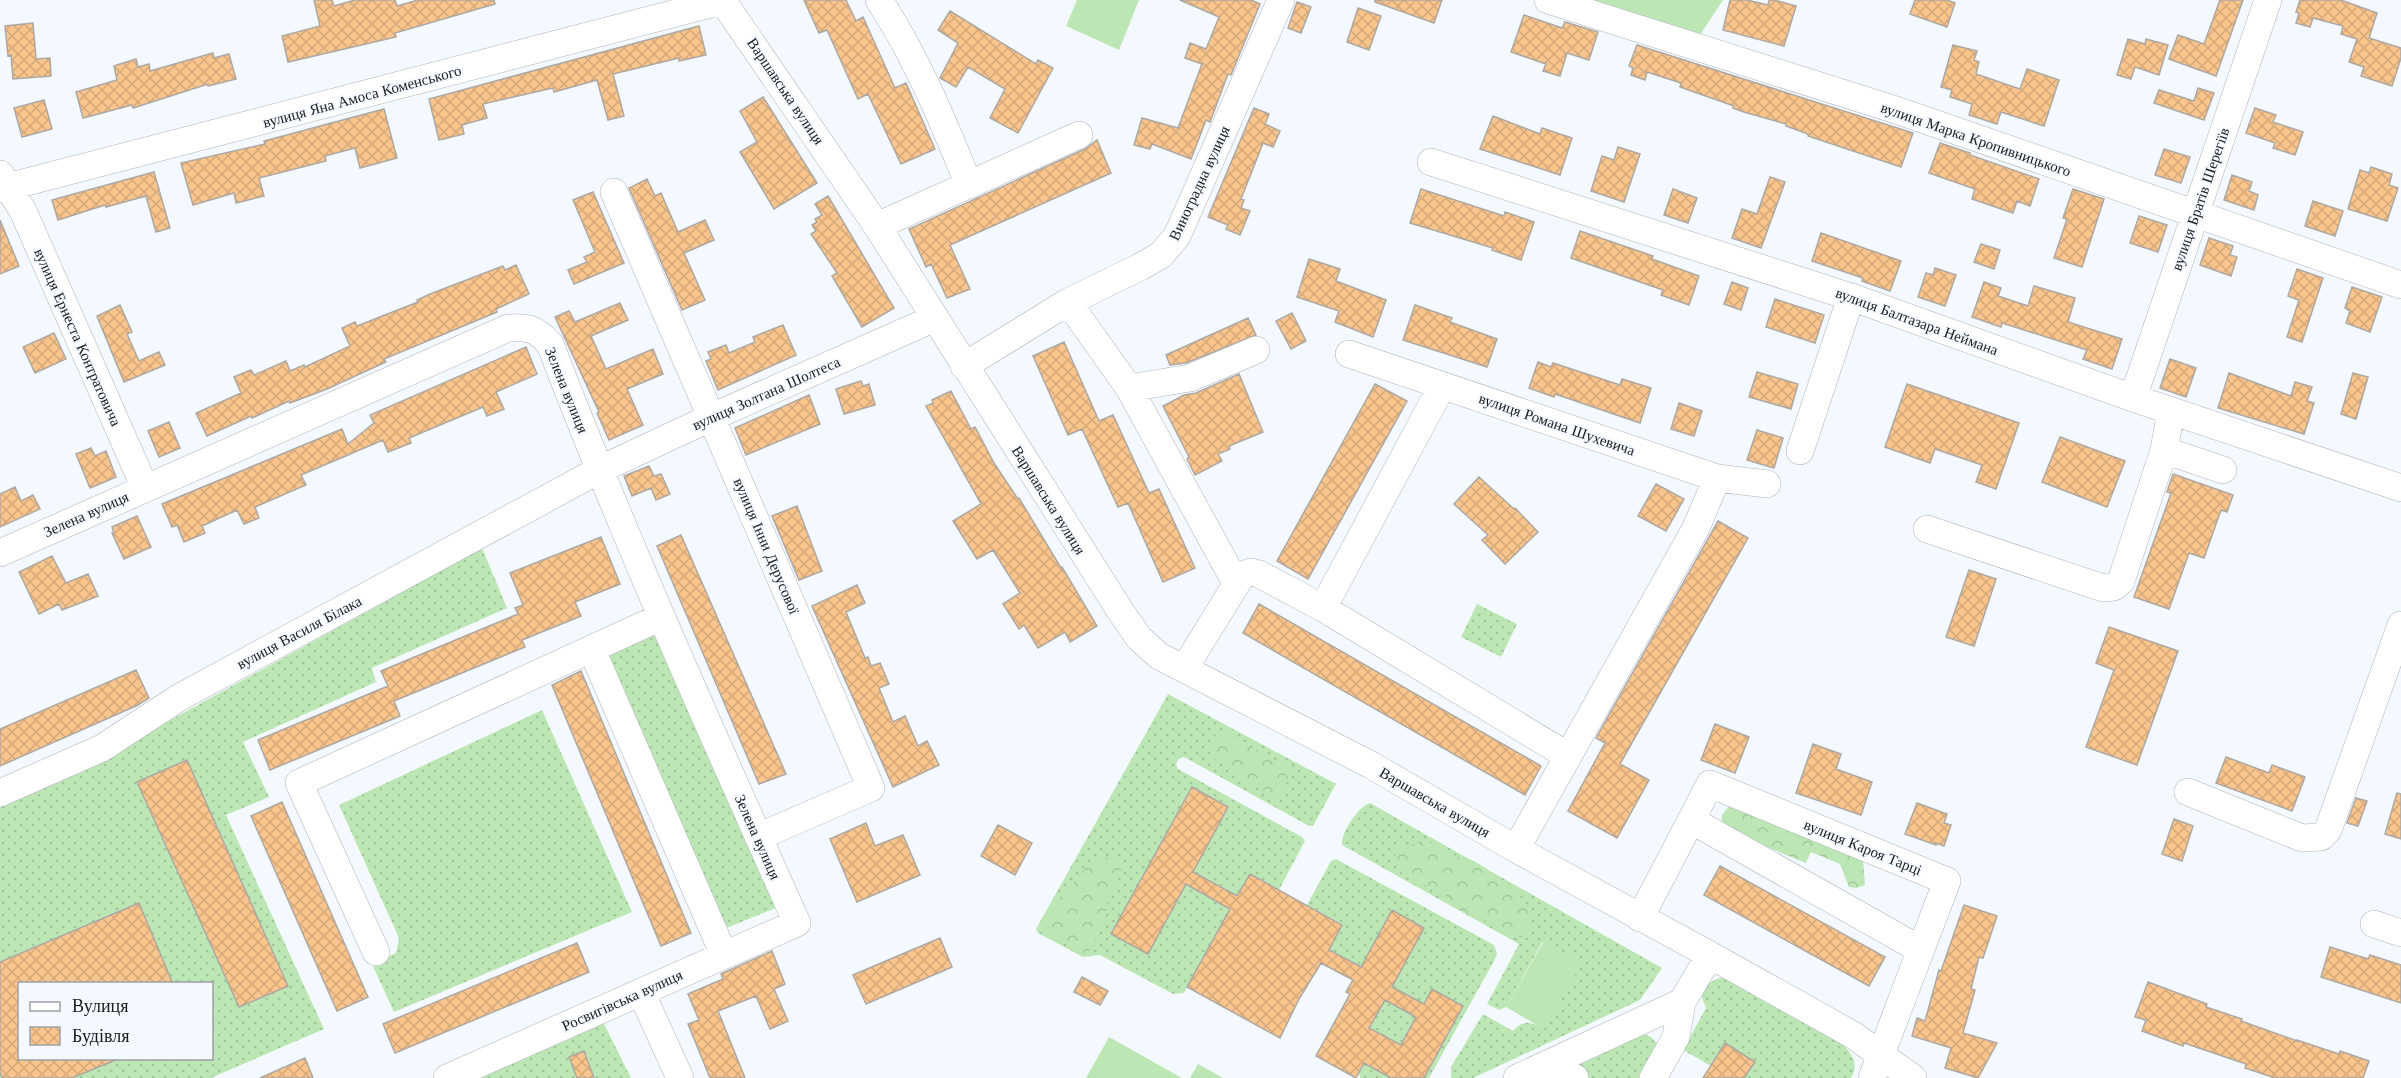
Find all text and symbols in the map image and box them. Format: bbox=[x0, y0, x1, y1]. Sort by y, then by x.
street label: Варшавська вулиця bbox=[743, 34, 829, 148]
street label: вулиця Яна Амоса Коменського bbox=[261, 60, 463, 132]
street label: вулиця Марка Кропивницького bbox=[1878, 97, 2074, 181]
street label: Виноградна вулиця bbox=[1164, 123, 1234, 243]
street label: вулиця Братів Шерегіїв bbox=[2167, 125, 2233, 273]
street label: вулиця Ернеста Контратовича bbox=[30, 245, 126, 429]
street label: вулиця Балтазара Неймана bbox=[1833, 283, 2001, 359]
street label: Зелена вулиця bbox=[541, 344, 593, 436]
street label: вулиця Золтана Шолтеса bbox=[689, 352, 843, 434]
street label: вулиця Романа Шухевича bbox=[1476, 388, 1638, 460]
street label: Варшавська вулиця bbox=[1008, 442, 1090, 558]
street label: вулиця Інни Дерусової bbox=[730, 475, 805, 618]
street label: Зелена вулиця bbox=[40, 487, 132, 541]
street label: вулиця Василя Білака bbox=[233, 591, 365, 673]
street label: Варшавська вулиця bbox=[1376, 763, 1494, 841]
street label: Зелена вулиця bbox=[731, 791, 785, 883]
street label: вулиця Кароя Тарці bbox=[1801, 815, 1925, 879]
street label: Росвигівська вулиця bbox=[559, 965, 685, 1035]
legend bbox=[18, 982, 213, 1060]
text: Вулиця bbox=[72, 995, 129, 1017]
text: Будівля bbox=[72, 1025, 129, 1047]

